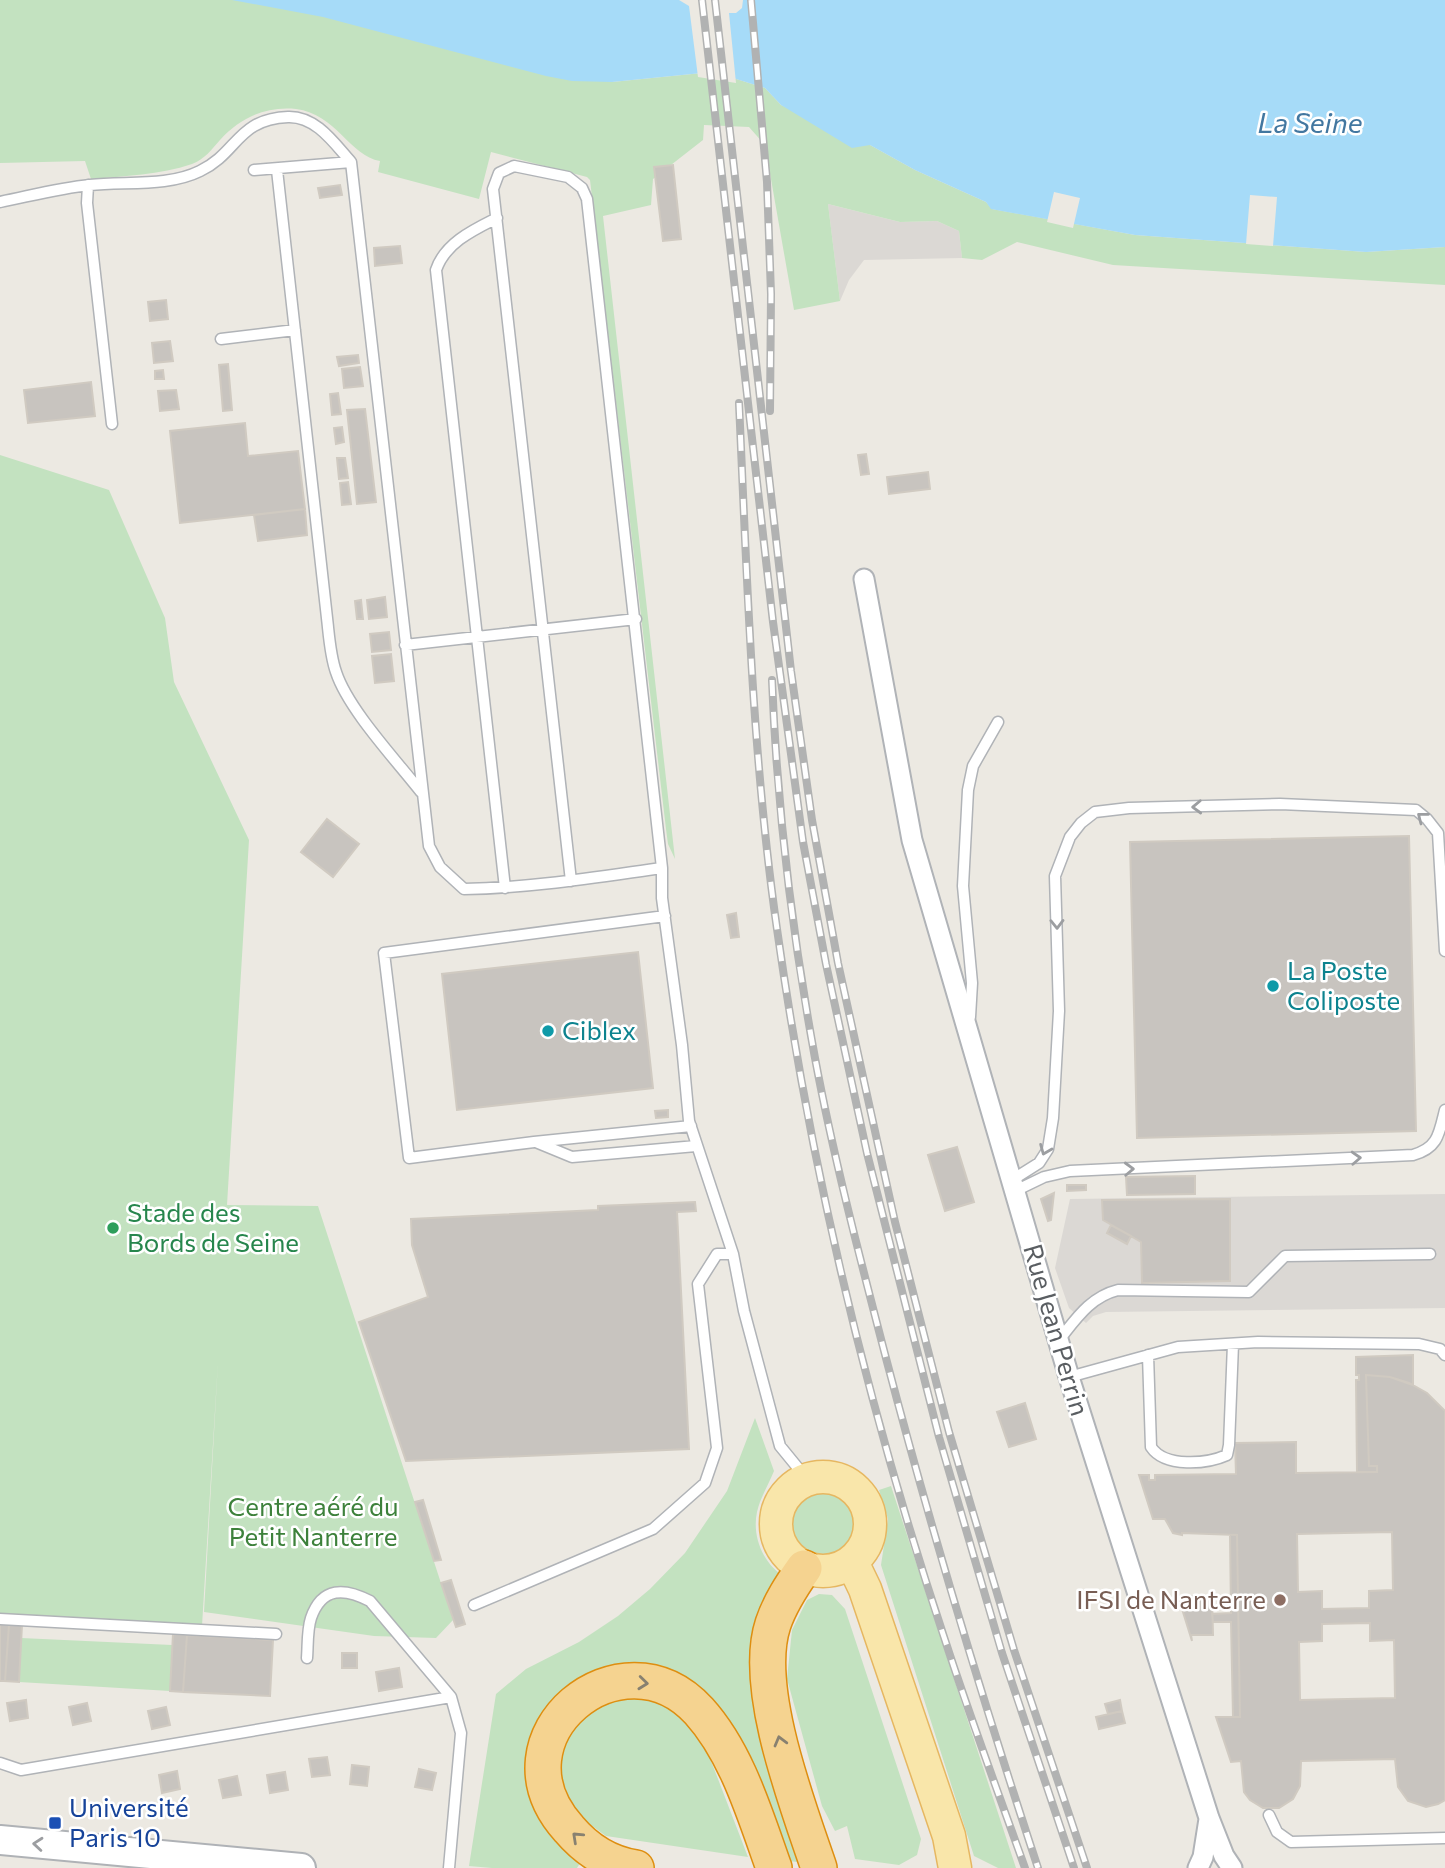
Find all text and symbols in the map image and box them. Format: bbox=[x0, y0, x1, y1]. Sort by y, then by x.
water label: La Seine bbox=[1257, 105, 1363, 139]
one-way arrow bbox=[1191, 799, 1202, 814]
one-way arrow bbox=[1417, 812, 1429, 825]
one-way arrow bbox=[1049, 919, 1064, 930]
place label: La Poste Coliposte bbox=[1287, 954, 1400, 1015]
marker: La Poste Coliposte bbox=[1265, 978, 1281, 994]
place label: Ciblex bbox=[562, 1014, 636, 1045]
marker: Ciblex bbox=[540, 1023, 556, 1039]
one-way arrow bbox=[1040, 1143, 1054, 1155]
one-way arrow bbox=[1351, 1150, 1362, 1165]
one-way arrow bbox=[1123, 1161, 1134, 1176]
place label: Stade des Bords de Seine bbox=[127, 1196, 299, 1257]
marker: Stade des Bords de Seine bbox=[105, 1220, 121, 1236]
street label: Rue Jean Perrin bbox=[1018, 1240, 1097, 1419]
park label: Centre aéré du Petit Nanterre bbox=[227, 1490, 399, 1551]
place label: IFSI de Nanterre bbox=[1076, 1583, 1266, 1614]
marker: IFSI de Nanterre bbox=[1272, 1592, 1288, 1608]
one-way arrow bbox=[637, 1675, 648, 1690]
one-way arrow bbox=[774, 1735, 788, 1747]
place label: Université Paris 10 bbox=[69, 1791, 189, 1852]
marker: Université Paris 10 bbox=[47, 1815, 63, 1831]
one-way arrow bbox=[572, 1832, 585, 1845]
one-way arrow bbox=[32, 1837, 43, 1852]

